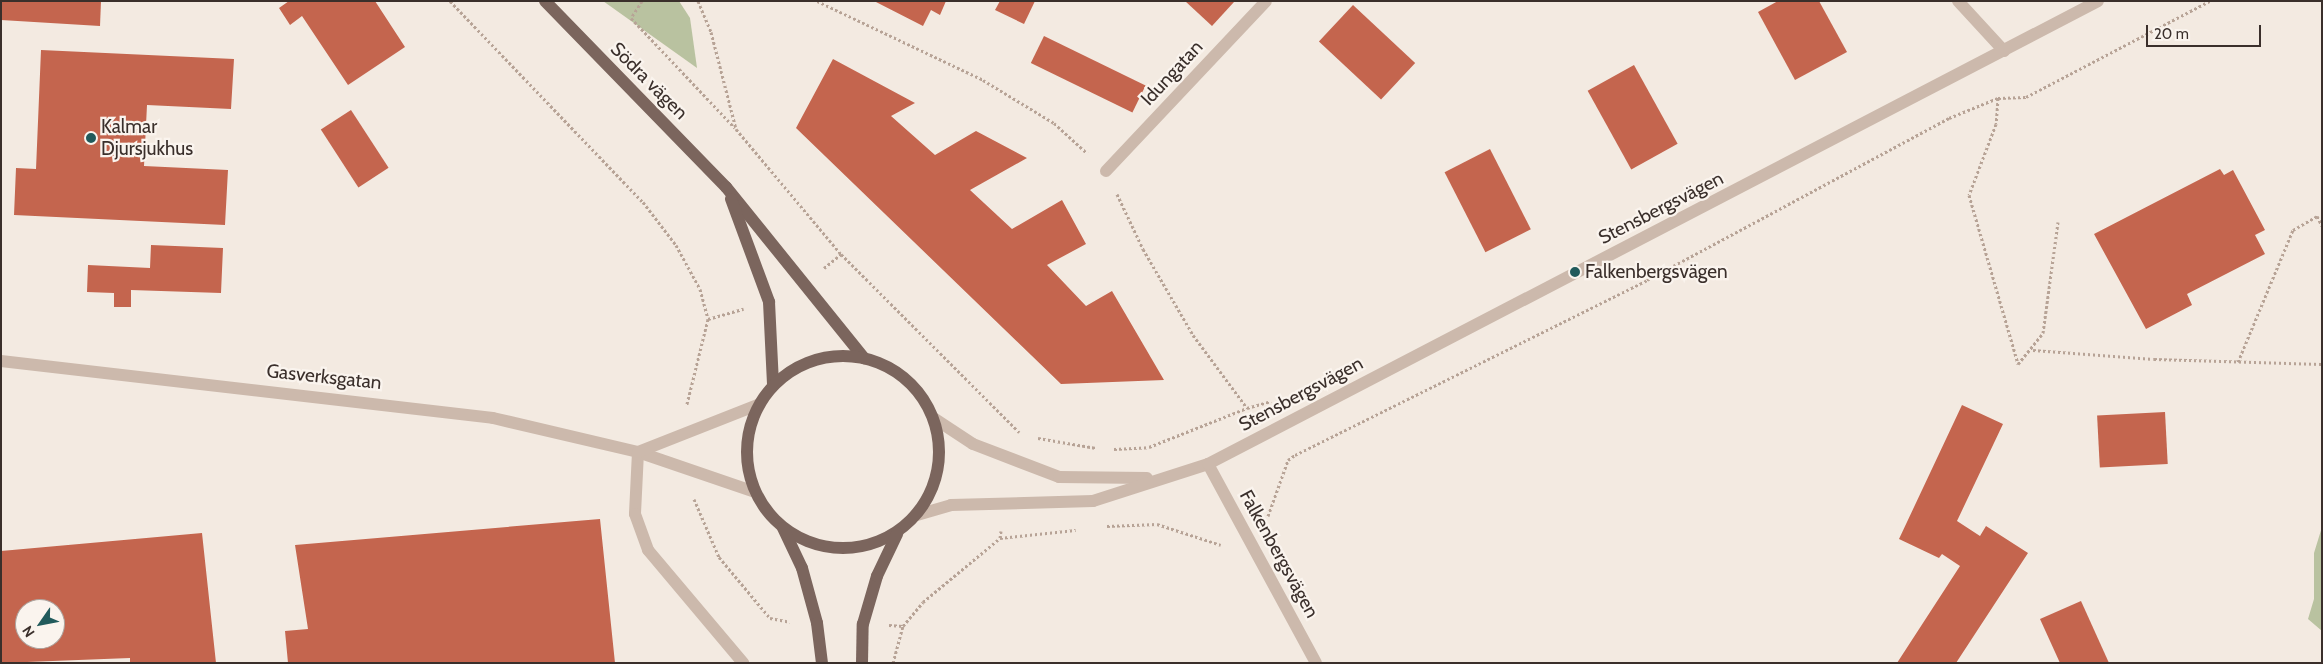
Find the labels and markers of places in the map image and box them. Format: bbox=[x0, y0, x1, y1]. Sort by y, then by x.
place label: Kalmar Djursjukhus bbox=[101, 116, 193, 160]
marker: Kalmar Djursjukhus bbox=[85, 132, 97, 144]
place label: Falkenbergsvägen bbox=[1585, 261, 1728, 283]
marker: Falkenbergsvägen bbox=[1569, 266, 1581, 278]

